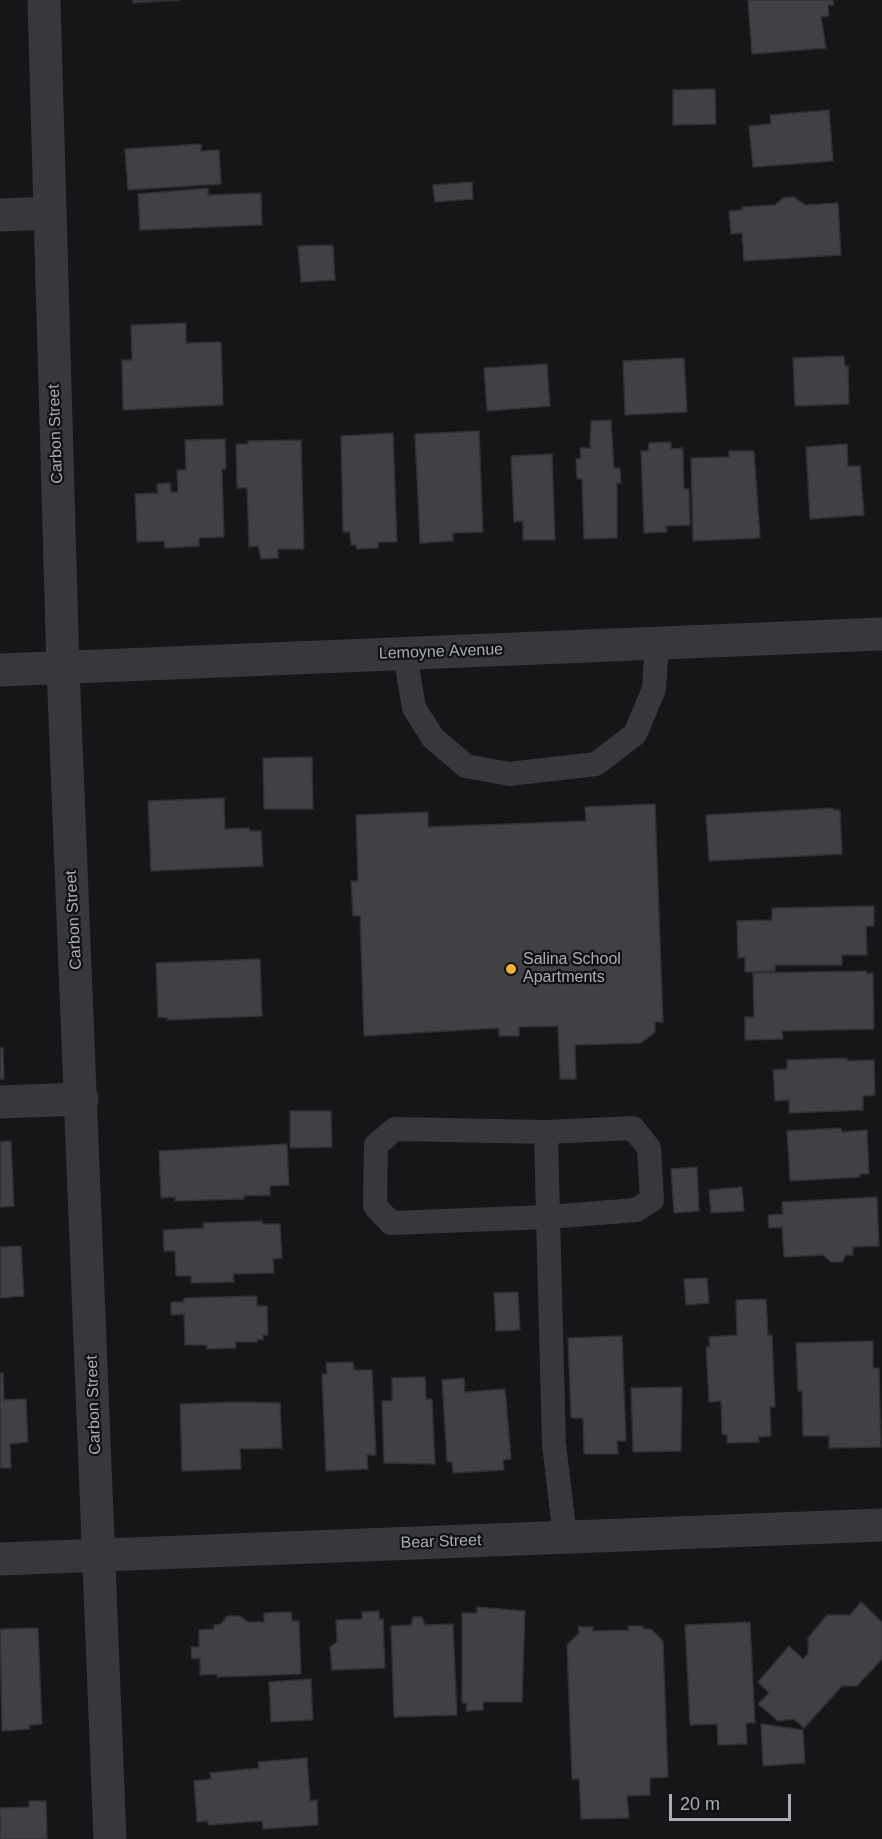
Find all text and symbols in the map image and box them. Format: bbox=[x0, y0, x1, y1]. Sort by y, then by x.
street label: Carbon Street bbox=[45, 384, 67, 484]
street label: Lemoyne Avenue bbox=[379, 640, 503, 664]
street label: Carbon Street bbox=[62, 870, 86, 970]
place label: Salina School Apartments bbox=[523, 950, 621, 988]
marker: Salina School Apartments bbox=[504, 962, 518, 976]
street label: Carbon Street bbox=[83, 1355, 105, 1455]
street label: Bear Street bbox=[400, 1531, 482, 1553]
scale bar bbox=[672, 1782, 794, 1820]
text: 20 m bbox=[680, 1794, 720, 1814]

